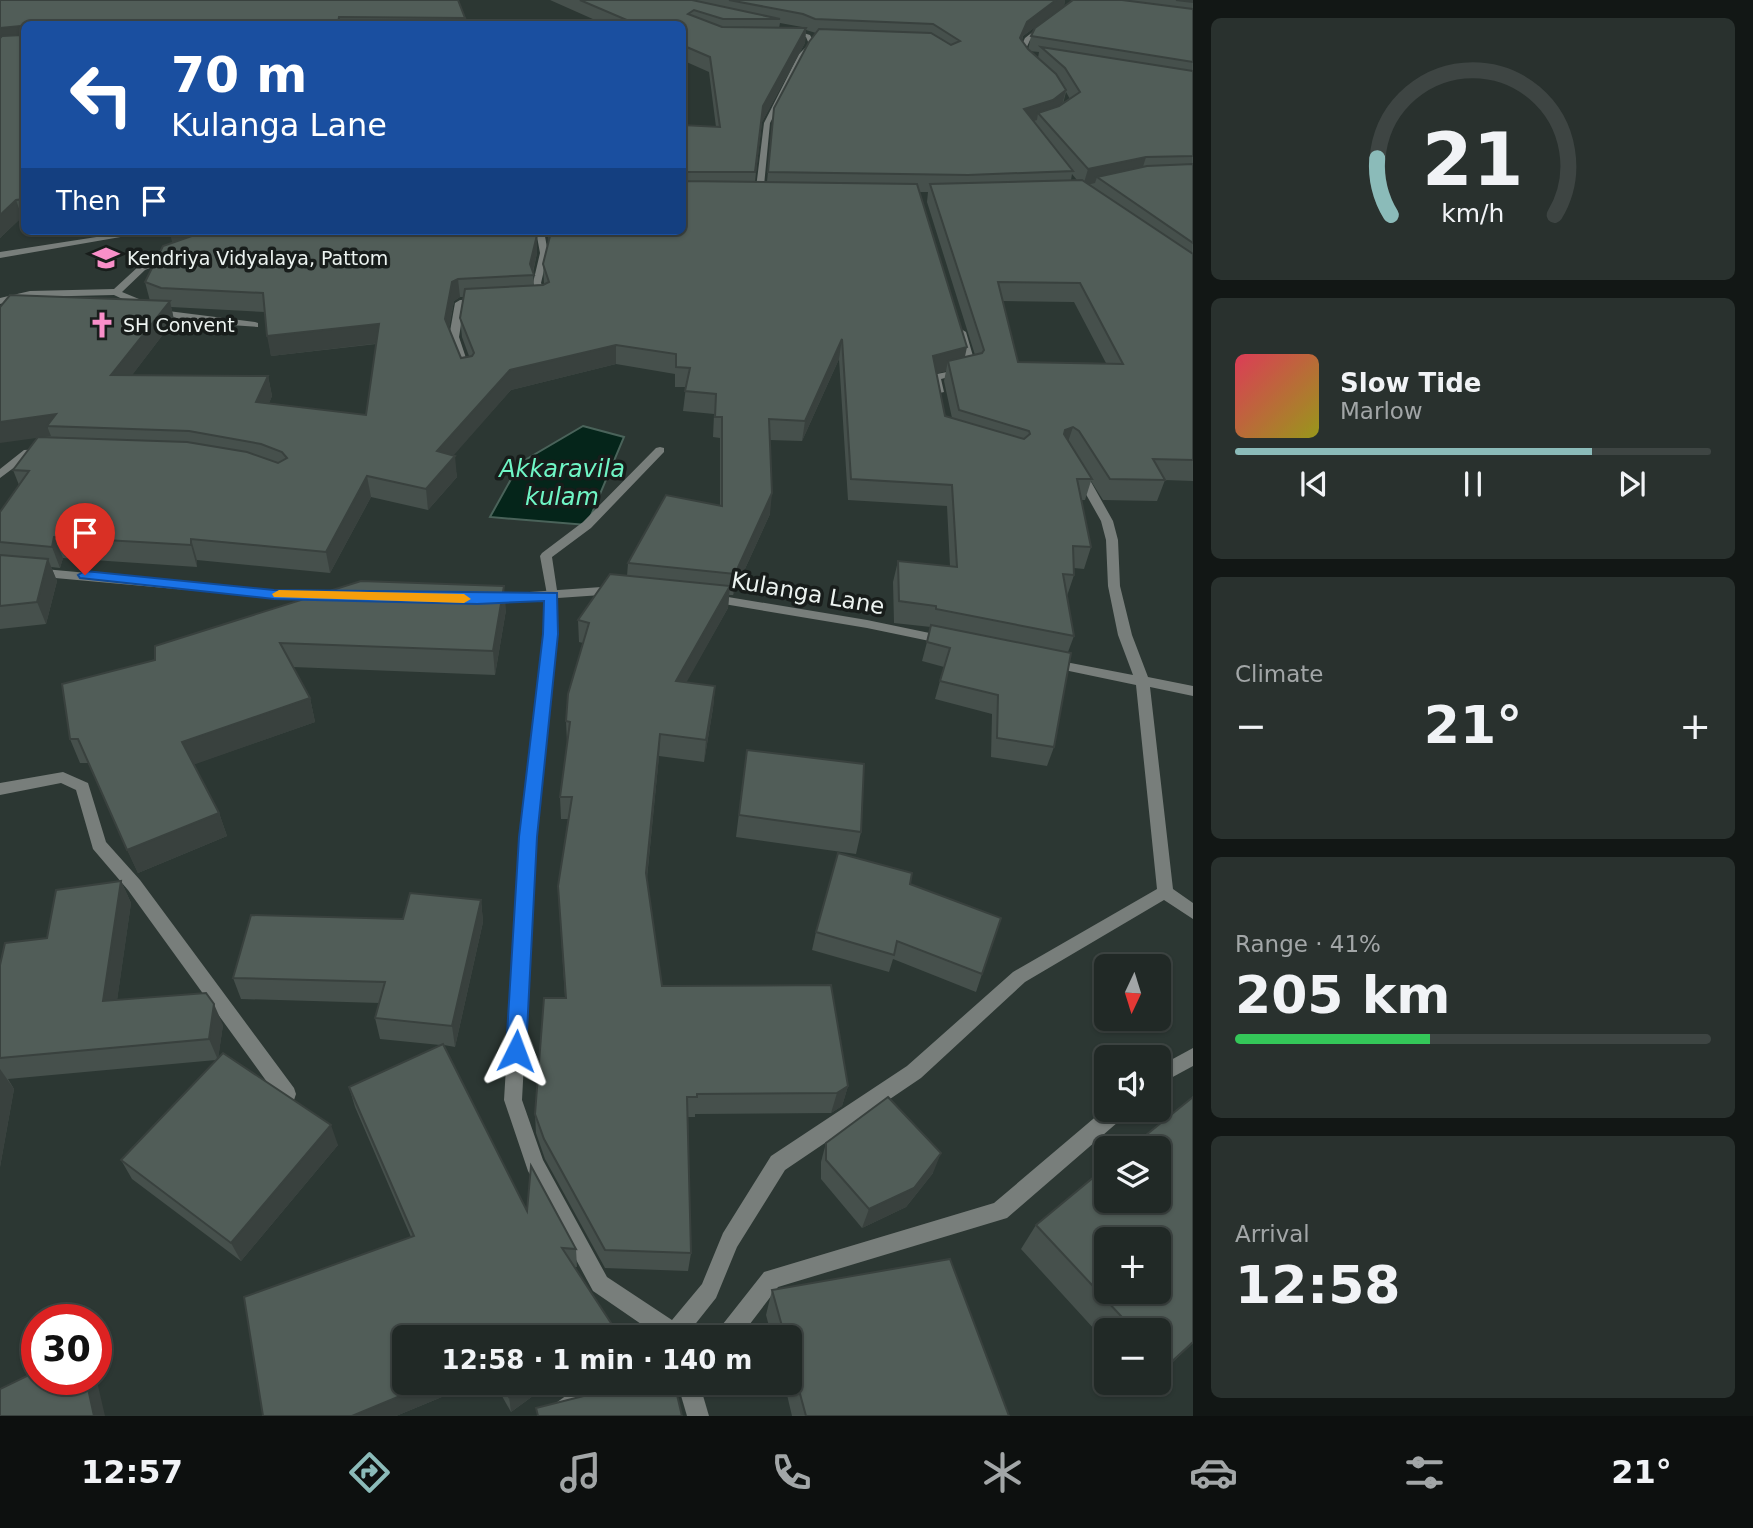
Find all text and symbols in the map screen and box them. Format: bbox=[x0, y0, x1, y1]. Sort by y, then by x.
text: 70 m bbox=[171, 47, 307, 104]
icon: left bbox=[56, 49, 147, 140]
text: Kulanga Lane bbox=[171, 106, 387, 144]
text: 21 bbox=[1422, 117, 1524, 202]
icon: arrive bbox=[135, 182, 173, 220]
text: Then bbox=[56, 186, 121, 216]
text: km/h bbox=[1441, 199, 1505, 228]
school or university icon: Kendriya Vidyalaya, Pattom bbox=[91, 243, 121, 273]
place label: Kendriya Vidyalaya, Pattom bbox=[127, 247, 388, 269]
church icon: SH Convent bbox=[87, 310, 117, 340]
place label: SH Convent bbox=[123, 314, 235, 336]
text: Slow Tide bbox=[1340, 368, 1481, 398]
text: Marlow bbox=[1340, 398, 1423, 424]
water label: Akkaravila kulam bbox=[497, 455, 625, 511]
icon: previous bbox=[1295, 465, 1333, 503]
icon: pause bbox=[1454, 465, 1492, 503]
icon: next bbox=[1613, 465, 1651, 503]
pin bbox=[55, 503, 115, 575]
icon: arrive bbox=[66, 514, 104, 552]
street label: Kulanga Lane bbox=[729, 567, 887, 619]
text: Climate bbox=[1235, 661, 1324, 687]
text: 21° bbox=[1424, 695, 1522, 755]
text: − bbox=[1235, 704, 1267, 748]
text: + bbox=[1679, 704, 1711, 748]
text: Range · 41% bbox=[1235, 931, 1381, 957]
north arrow bbox=[1094, 954, 1171, 1031]
map controls bbox=[1094, 954, 1171, 1395]
text: 205 km bbox=[1235, 965, 1450, 1025]
position arrow bbox=[479, 1014, 553, 1088]
button: sound bbox=[1094, 1045, 1171, 1122]
button: layers bbox=[1094, 1136, 1171, 1213]
text: Arrival bbox=[1235, 1221, 1310, 1247]
button: + bbox=[1094, 1227, 1171, 1304]
text: 12:58 bbox=[1235, 1255, 1401, 1315]
speed limit sign: 30 bbox=[21, 1304, 112, 1395]
button: − bbox=[1094, 1318, 1171, 1395]
text: 12:58 · 1 min · 140 m bbox=[442, 1345, 752, 1375]
icon: directions bbox=[345, 1448, 394, 1497]
icon: music bbox=[556, 1448, 605, 1497]
icon: phone bbox=[767, 1448, 816, 1497]
icon: climate bbox=[978, 1448, 1027, 1497]
icon: car bbox=[1189, 1448, 1238, 1497]
icon: filters bbox=[1400, 1448, 1449, 1497]
text: 12:57 bbox=[81, 1453, 183, 1491]
text: 21° bbox=[1611, 1453, 1672, 1491]

